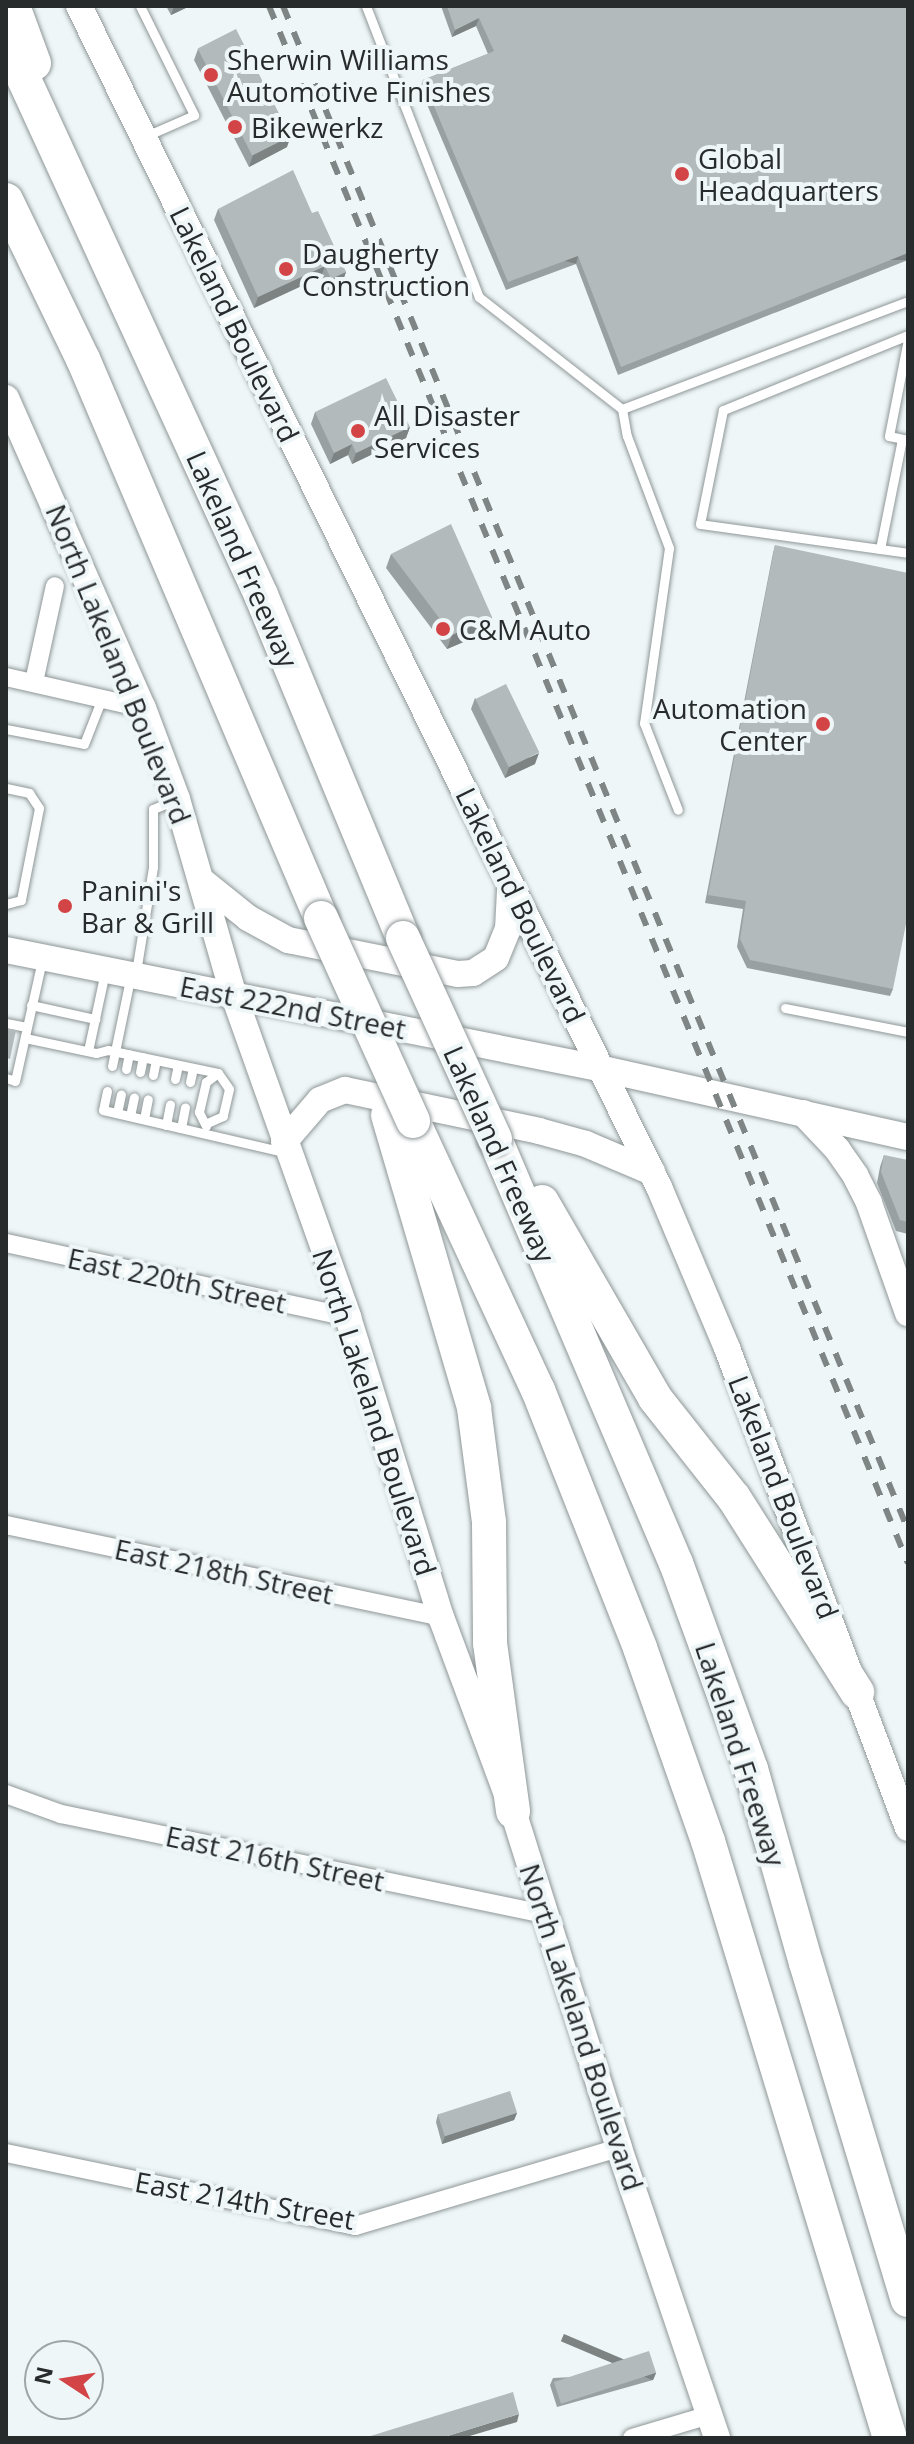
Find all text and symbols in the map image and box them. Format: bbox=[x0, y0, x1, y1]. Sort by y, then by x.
place label: Sherwin Williams Automotive Finishes bbox=[227, 42, 491, 108]
marker: Sherwin Williams Automotive Finishes bbox=[202, 66, 220, 84]
place label: Bikewerkz bbox=[251, 110, 383, 144]
marker: Bikewerkz bbox=[226, 118, 244, 136]
place label: Global Headquarters bbox=[698, 141, 879, 207]
marker: Global Headquarters bbox=[673, 165, 691, 183]
street label: Lakeland Boulevard bbox=[163, 201, 307, 447]
place label: Daugherty Construction bbox=[302, 236, 470, 302]
marker: Daugherty Construction bbox=[277, 260, 295, 278]
place label: All Disaster Services bbox=[374, 398, 520, 464]
marker: All Disaster Services bbox=[349, 422, 367, 440]
street label: Lakeland Freeway bbox=[180, 446, 306, 672]
street label: North Lakeland Boulevard bbox=[39, 499, 199, 829]
place label: C&M Auto bbox=[459, 612, 591, 646]
marker: C&M Auto bbox=[434, 620, 452, 638]
place label: Automation Center bbox=[653, 691, 807, 757]
marker: Automation Center bbox=[814, 715, 832, 733]
street label: Lakeland Boulevard bbox=[449, 782, 593, 1028]
place label: Panini's Bar & Grill bbox=[81, 873, 214, 939]
marker: Panini's Bar & Grill bbox=[56, 897, 74, 915]
street label: East 222nd Street bbox=[177, 969, 409, 1045]
street label: Lakeland Freeway bbox=[437, 1041, 563, 1267]
street label: East 220th Street bbox=[65, 1240, 289, 1320]
street label: North Lakeland Boulevard bbox=[306, 1244, 444, 1580]
street label: Lakeland Boulevard bbox=[722, 1371, 846, 1623]
street label: East 218th Street bbox=[112, 1531, 336, 1611]
street label: Lakeland Freeway bbox=[689, 1638, 793, 1870]
street label: East 216th Street bbox=[163, 1818, 387, 1898]
street label: North Lakeland Boulevard bbox=[513, 1859, 651, 2195]
street label: East 214th Street bbox=[133, 2164, 357, 2236]
north arrow bbox=[24, 2340, 104, 2420]
text: N bbox=[26, 2364, 59, 2387]

